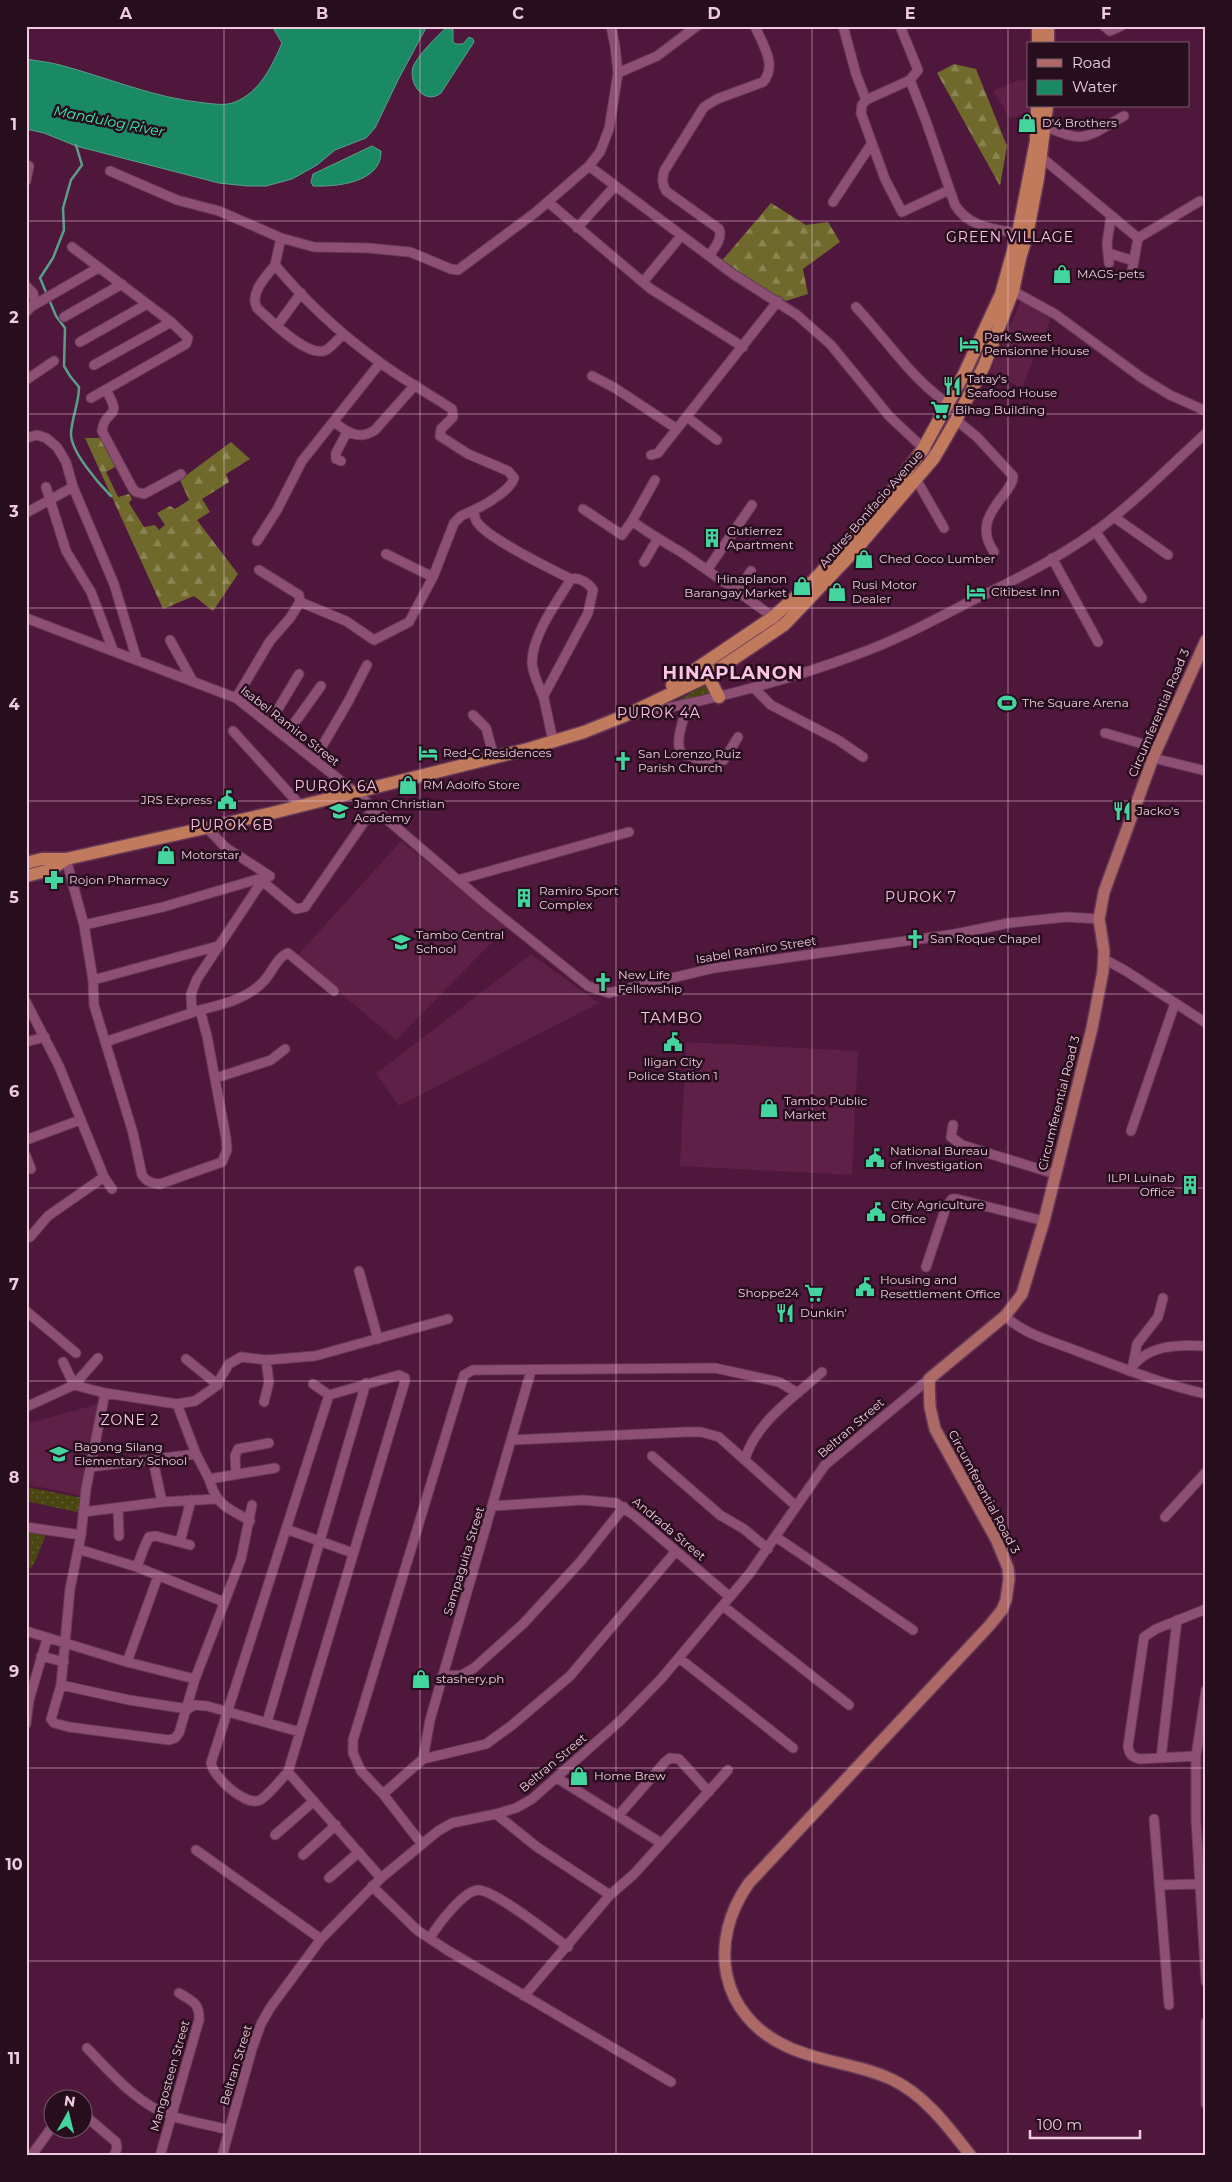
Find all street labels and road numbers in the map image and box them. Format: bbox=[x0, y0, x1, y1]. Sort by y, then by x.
street label: Andres Bonifacio Avenue bbox=[816, 447, 926, 570]
street label: Circumferential Road 3 bbox=[1125, 646, 1192, 779]
street label: Isabel Ramiro Street bbox=[238, 682, 343, 769]
street label: Isabel Ramiro Street bbox=[695, 933, 817, 966]
street label: Circumferential Road 3 bbox=[1035, 1034, 1083, 1172]
street label: Beltran Street bbox=[814, 1395, 887, 1461]
street label: Circumferential Road 3 bbox=[945, 1427, 1024, 1556]
street label: Andrada Street bbox=[630, 1494, 709, 1564]
street label: Sampaguita Street bbox=[440, 1505, 487, 1617]
street label: Beltran Street bbox=[516, 1730, 589, 1795]
street label: Mangosteen Street bbox=[146, 2018, 193, 2133]
street label: Beltran Street bbox=[216, 2023, 255, 2107]

